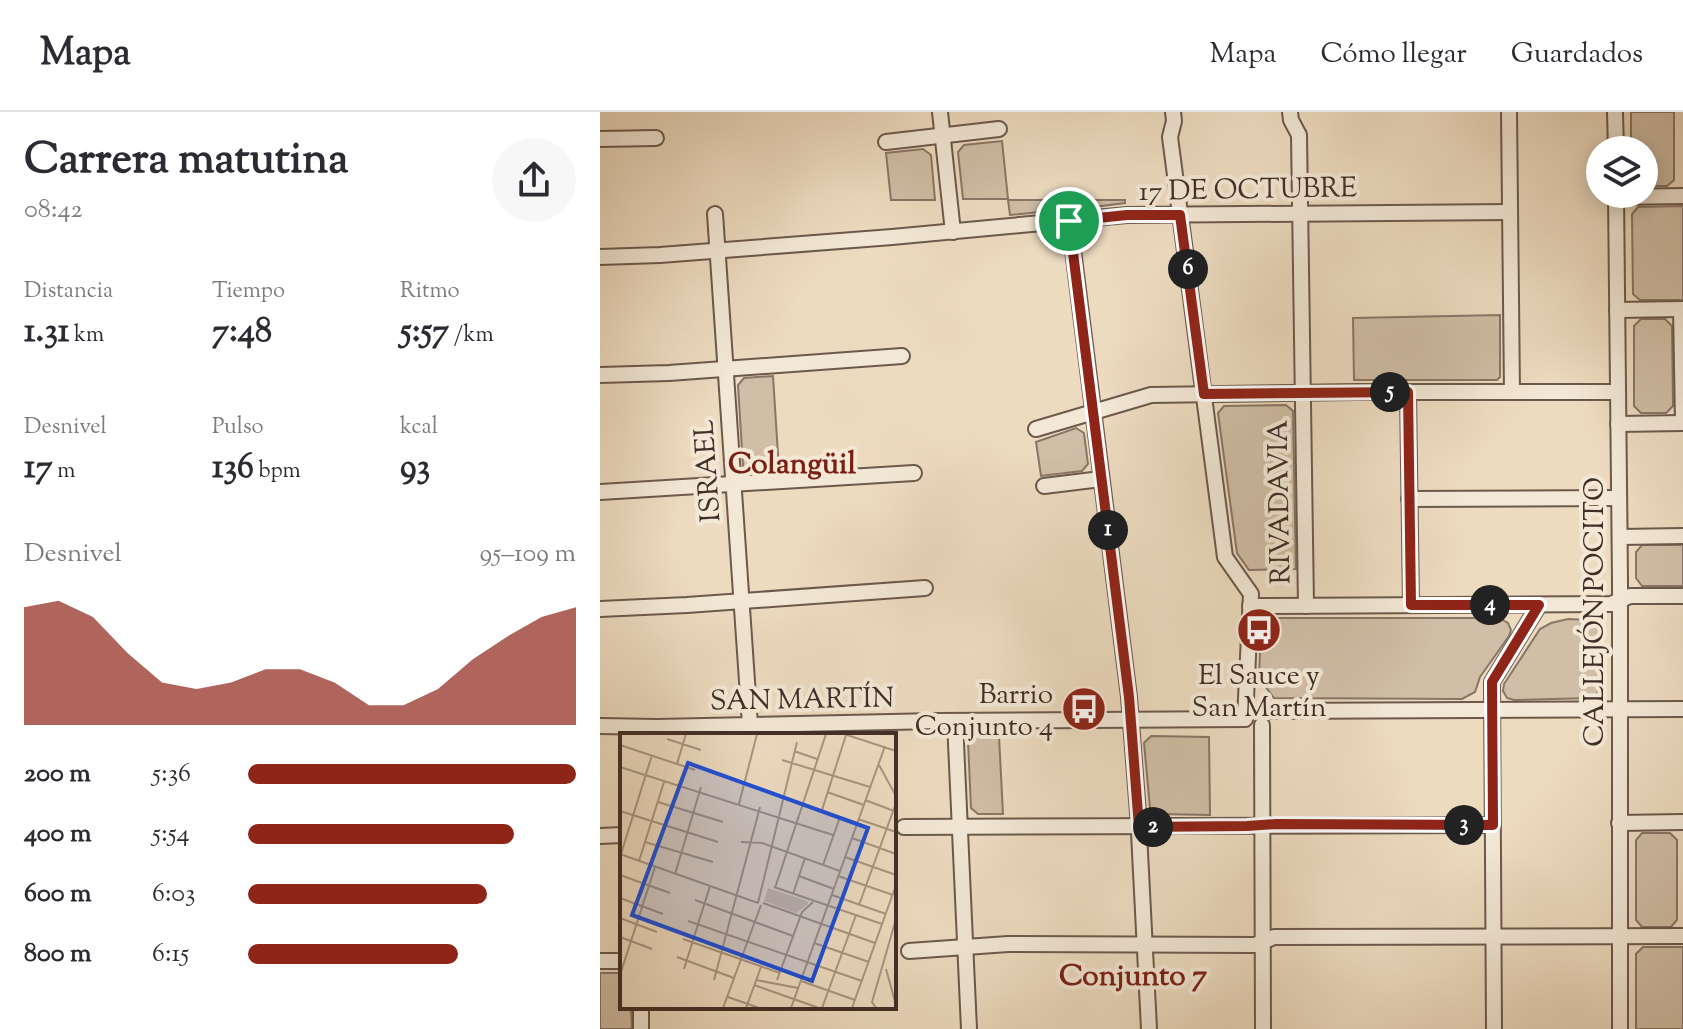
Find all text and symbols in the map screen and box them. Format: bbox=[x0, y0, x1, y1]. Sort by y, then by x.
text: Mapa bbox=[40, 28, 131, 82]
text: Mapa bbox=[1210, 35, 1276, 75]
text: Cómo llegar bbox=[1320, 35, 1467, 75]
text: Guardados bbox=[1511, 35, 1643, 75]
text: Carrera matutina bbox=[24, 130, 349, 193]
map controls bbox=[1586, 136, 1658, 208]
button: layers bbox=[1586, 136, 1658, 208]
button: share bbox=[492, 138, 576, 222]
street label: 17 DE OCTUBRE bbox=[1139, 169, 1358, 213]
pin bbox=[1035, 187, 1103, 255]
text: 08:42 bbox=[24, 192, 83, 229]
icon: arrive bbox=[1047, 199, 1091, 243]
pin: 6 bbox=[1168, 249, 1208, 289]
text: 6 bbox=[1183, 253, 1193, 285]
text: Distancia bbox=[24, 276, 113, 308]
text: Tiempo bbox=[212, 276, 285, 308]
text: Ritmo bbox=[400, 276, 459, 308]
text: 1.31 bbox=[24, 308, 69, 357]
text: 7:48 bbox=[212, 308, 272, 357]
text: 5:57 bbox=[400, 308, 449, 357]
text: km bbox=[69, 320, 104, 352]
text: /km bbox=[449, 320, 494, 352]
pin: 5 bbox=[1370, 372, 1410, 412]
text: 5 bbox=[1386, 376, 1394, 408]
text: Desnivel bbox=[24, 412, 107, 444]
text: Pulso bbox=[212, 412, 264, 444]
text: kcal bbox=[400, 412, 438, 444]
street label: ISRAEL bbox=[685, 418, 733, 523]
street label: RIVADAVIA bbox=[1260, 419, 1302, 585]
text: 17 bbox=[24, 444, 53, 493]
text: 136 bbox=[212, 444, 254, 493]
text: 93 bbox=[400, 444, 430, 493]
district label: Colangüil bbox=[728, 444, 857, 487]
text: m bbox=[53, 456, 76, 488]
text: bpm bbox=[254, 456, 301, 488]
street label: CALLEJÓN POCITO bbox=[1576, 477, 1616, 747]
pin: 1 bbox=[1088, 510, 1128, 550]
text: 1 bbox=[1104, 514, 1112, 546]
text: Desnivel bbox=[24, 536, 122, 573]
text: 95–109 m bbox=[479, 536, 576, 573]
pin: 4 bbox=[1470, 585, 1510, 625]
text: 4 bbox=[1484, 589, 1496, 621]
bus stop icon: El Sauce y San Martín bbox=[1235, 606, 1283, 654]
place label: El Sauce y San Martín bbox=[1192, 657, 1326, 729]
place label: Barrio Conjunto 4 bbox=[915, 676, 1053, 748]
street label: SAN MARTÍN bbox=[710, 679, 895, 723]
bus stop icon: Barrio Conjunto 4 bbox=[1060, 685, 1108, 733]
inset map bbox=[620, 733, 896, 1009]
text: 200 m bbox=[24, 756, 91, 793]
text: 5:36 bbox=[152, 756, 191, 793]
pin: 3 bbox=[1444, 805, 1484, 845]
pin: 2 bbox=[1133, 807, 1173, 847]
text: 3 bbox=[1460, 809, 1468, 841]
text: 2 bbox=[1148, 811, 1158, 843]
text: 400 m bbox=[24, 816, 91, 853]
text: 5:54 bbox=[152, 816, 190, 853]
text: 600 m bbox=[24, 876, 91, 913]
text: 6:03 bbox=[152, 876, 195, 913]
text: 800 m bbox=[24, 936, 92, 973]
text: 6:15 bbox=[152, 936, 189, 973]
district label: Conjunto 7 bbox=[1059, 956, 1207, 999]

